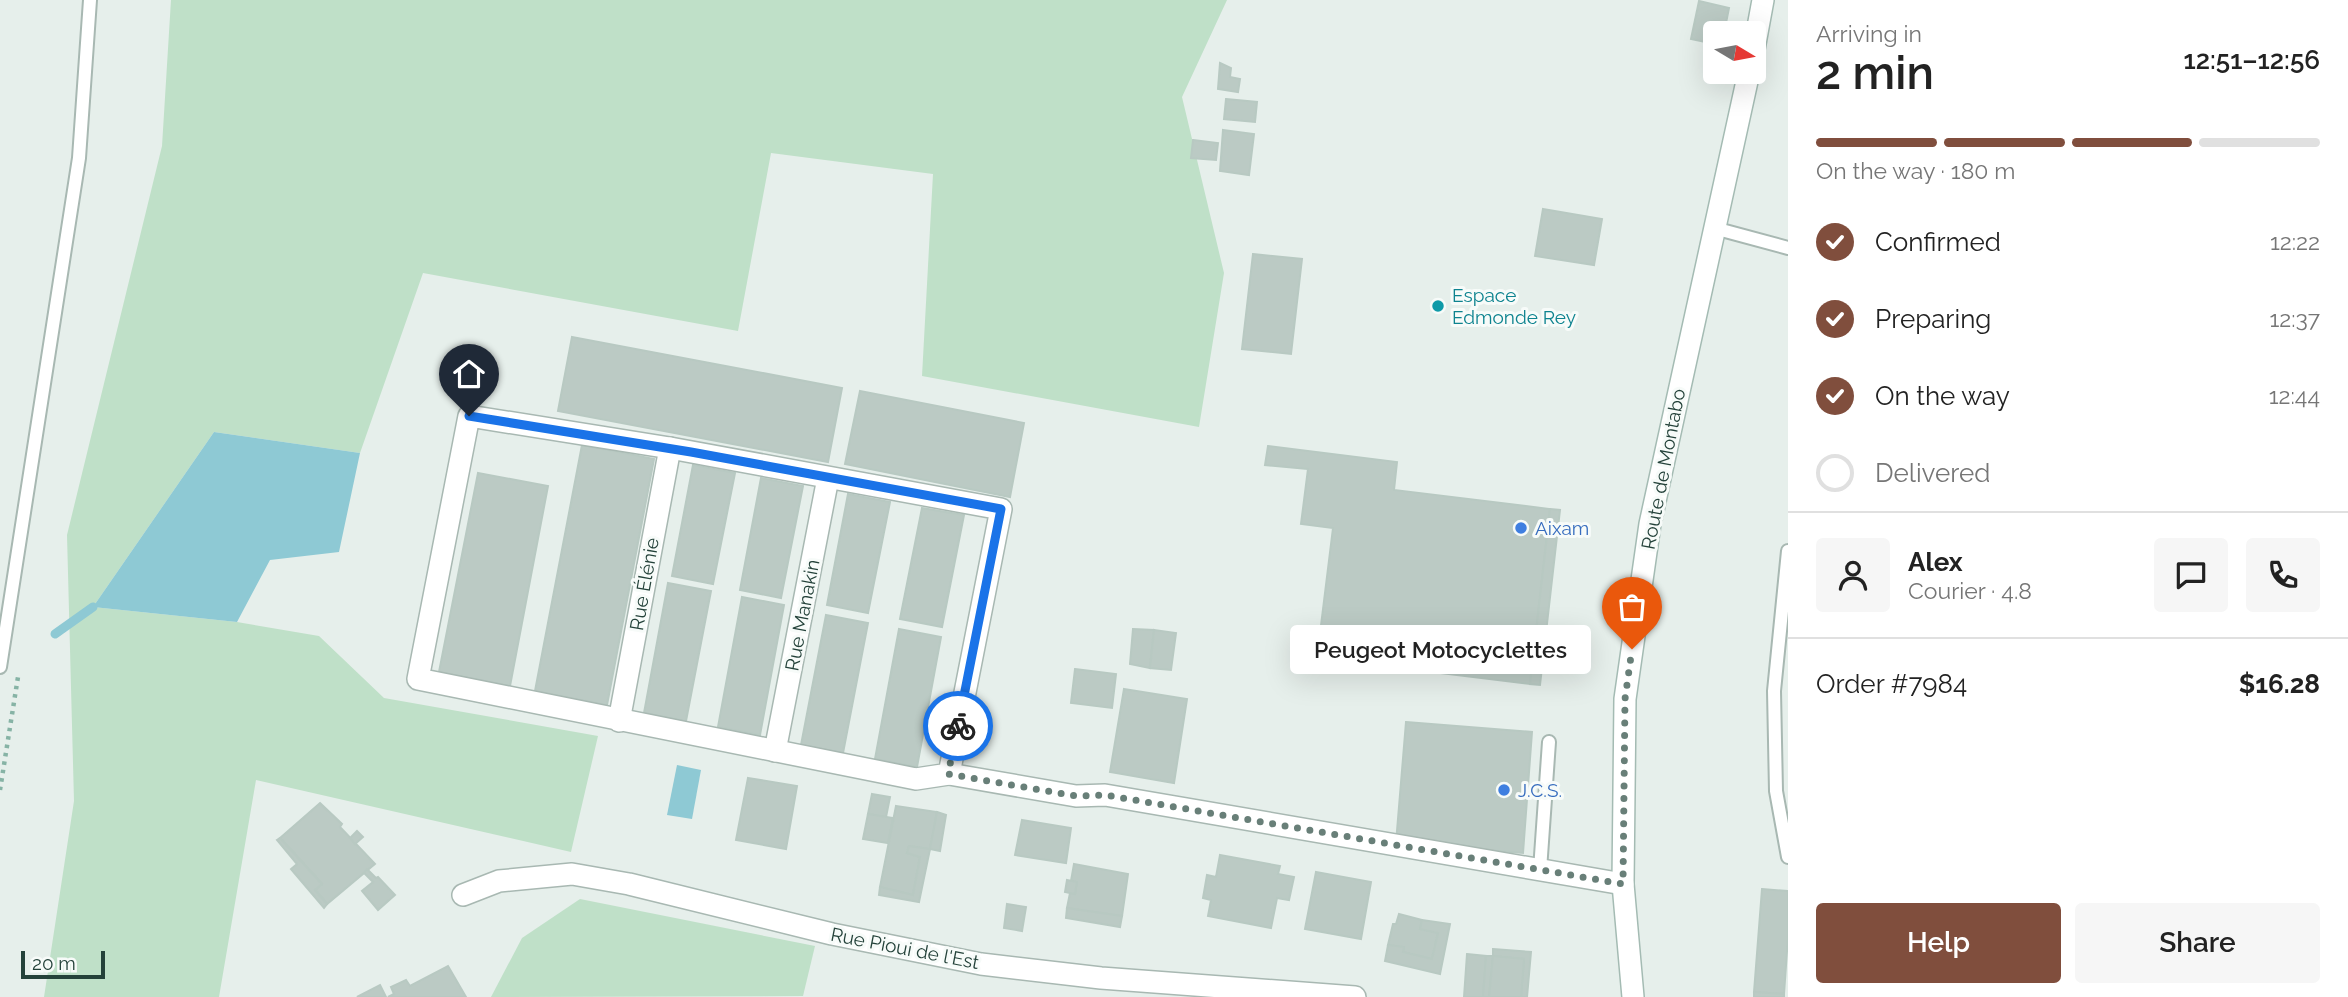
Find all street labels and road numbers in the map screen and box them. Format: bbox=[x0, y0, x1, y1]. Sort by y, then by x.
street label: Route de Montabo bbox=[1637, 387, 1689, 551]
street label: Rue Élénie bbox=[625, 536, 663, 632]
street label: Rue Manakin bbox=[780, 557, 824, 673]
street label: Rue Pioui de l'Est bbox=[829, 923, 982, 973]

